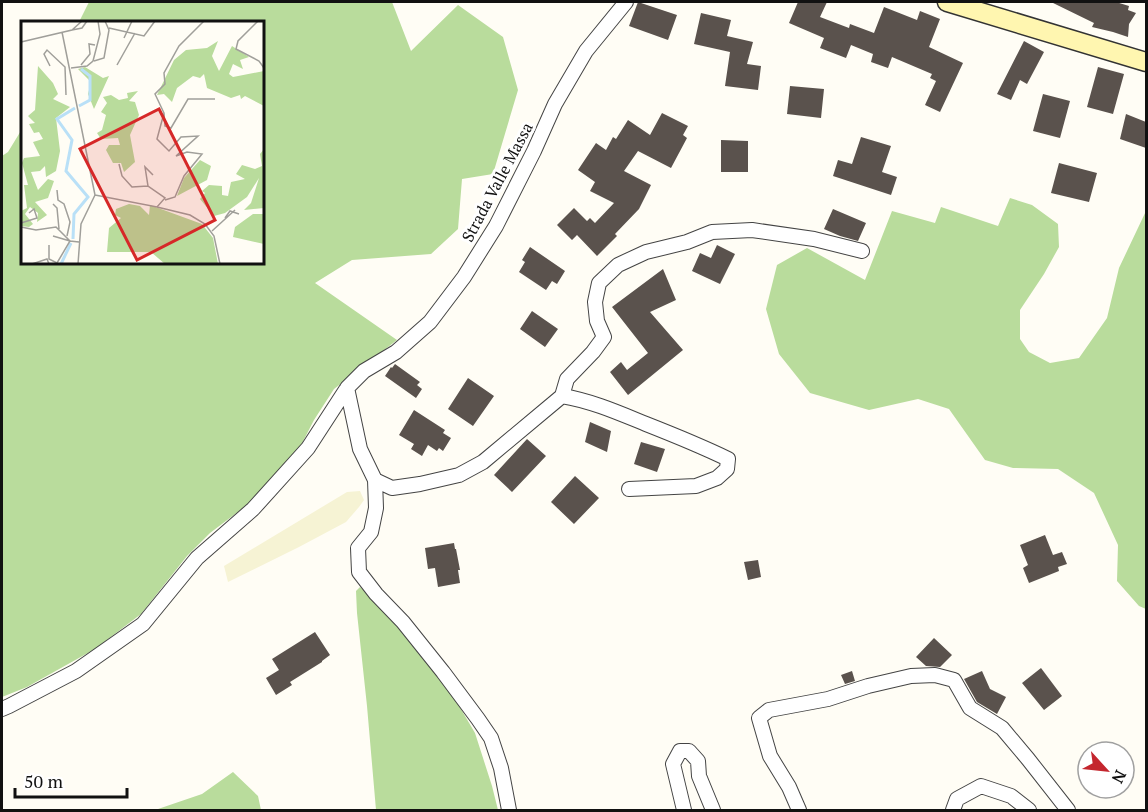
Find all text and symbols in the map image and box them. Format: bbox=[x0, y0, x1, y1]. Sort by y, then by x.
inset map bbox=[21, 21, 264, 264]
street label: Strada Valle Massa bbox=[456, 118, 538, 246]
north arrow bbox=[1076, 740, 1136, 800]
scale bar bbox=[15, 761, 128, 799]
text: N bbox=[1107, 766, 1132, 787]
text: 50 m bbox=[24, 769, 64, 793]

